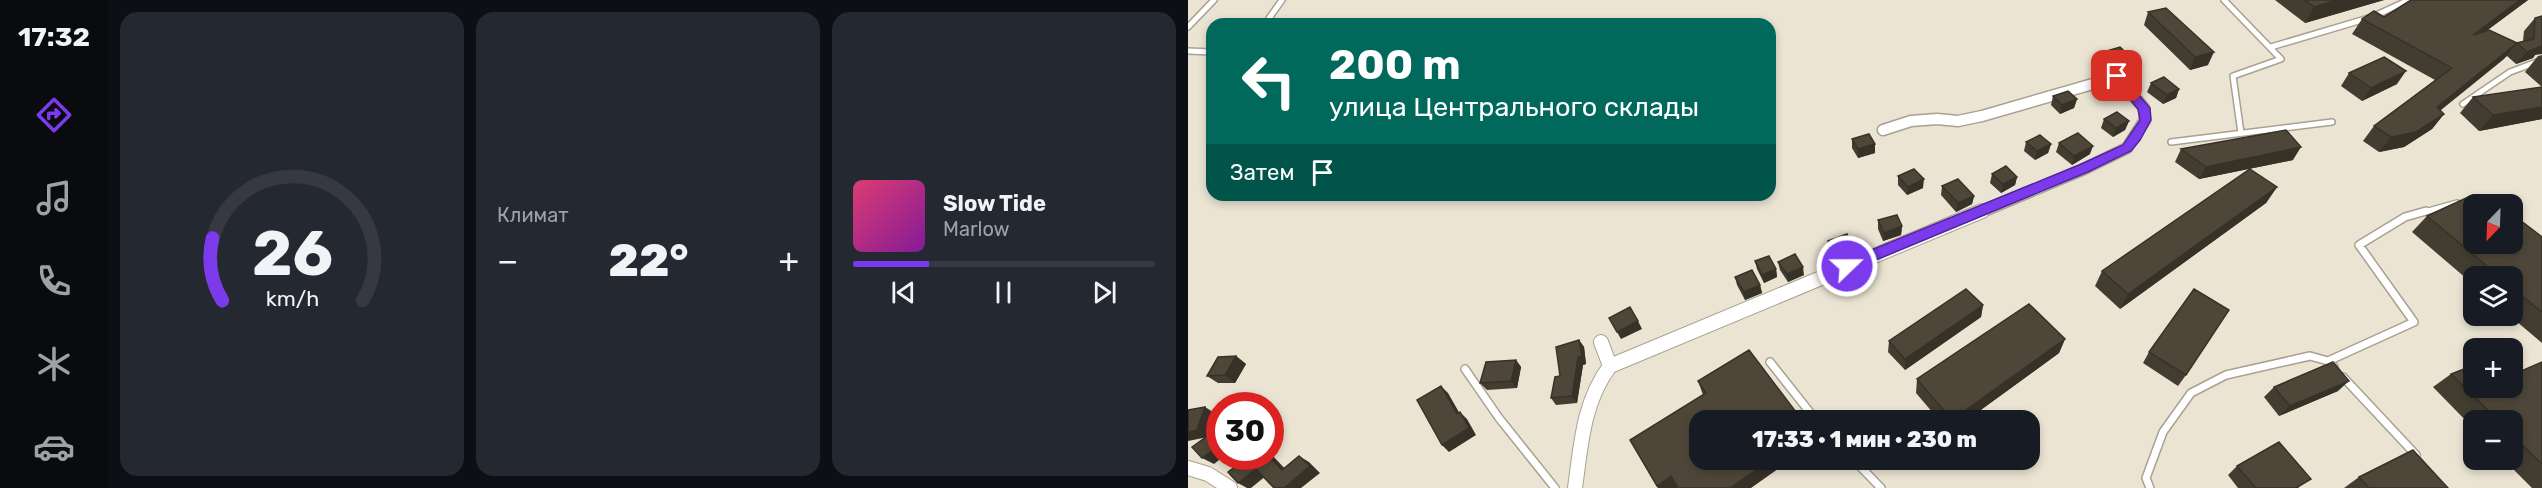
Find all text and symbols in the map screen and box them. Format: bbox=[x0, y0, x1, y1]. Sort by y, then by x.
text: 17:32 bbox=[18, 21, 90, 53]
text: 200 m bbox=[1329, 40, 1461, 90]
icon: left bbox=[1230, 42, 1308, 120]
pin bbox=[2091, 50, 2142, 101]
icon: arrive bbox=[2100, 59, 2133, 92]
text: улица Центрального склады bbox=[1329, 91, 1699, 123]
icon: directions bbox=[33, 94, 75, 136]
icon: arrive bbox=[1306, 156, 1339, 189]
text: Затем bbox=[1230, 159, 1294, 186]
icon: music bbox=[33, 177, 75, 219]
text: Slow Tide bbox=[943, 190, 1046, 217]
north arrow bbox=[2463, 194, 2523, 254]
map controls bbox=[2463, 194, 2523, 470]
text: Климат bbox=[497, 203, 569, 227]
text: 26 bbox=[251, 217, 333, 291]
text: Marlow bbox=[943, 217, 1010, 241]
text: 22° bbox=[609, 234, 688, 287]
position arrow bbox=[1815, 234, 1879, 298]
text: − bbox=[497, 241, 518, 280]
text: + bbox=[778, 241, 799, 280]
icon: phone bbox=[33, 260, 75, 302]
button: layers bbox=[2463, 266, 2523, 326]
icon: previous bbox=[887, 276, 920, 309]
icon: pause bbox=[987, 276, 1020, 309]
icon: next bbox=[1088, 276, 1121, 309]
text: km/h bbox=[265, 286, 319, 311]
button: + bbox=[2463, 338, 2523, 398]
icon: climate bbox=[33, 343, 75, 385]
speed limit sign: 30 bbox=[1206, 392, 1284, 470]
button: − bbox=[2463, 410, 2523, 470]
icon: car bbox=[33, 426, 75, 468]
text: 17:33 · 1 мин · 230 m bbox=[1752, 426, 1977, 453]

